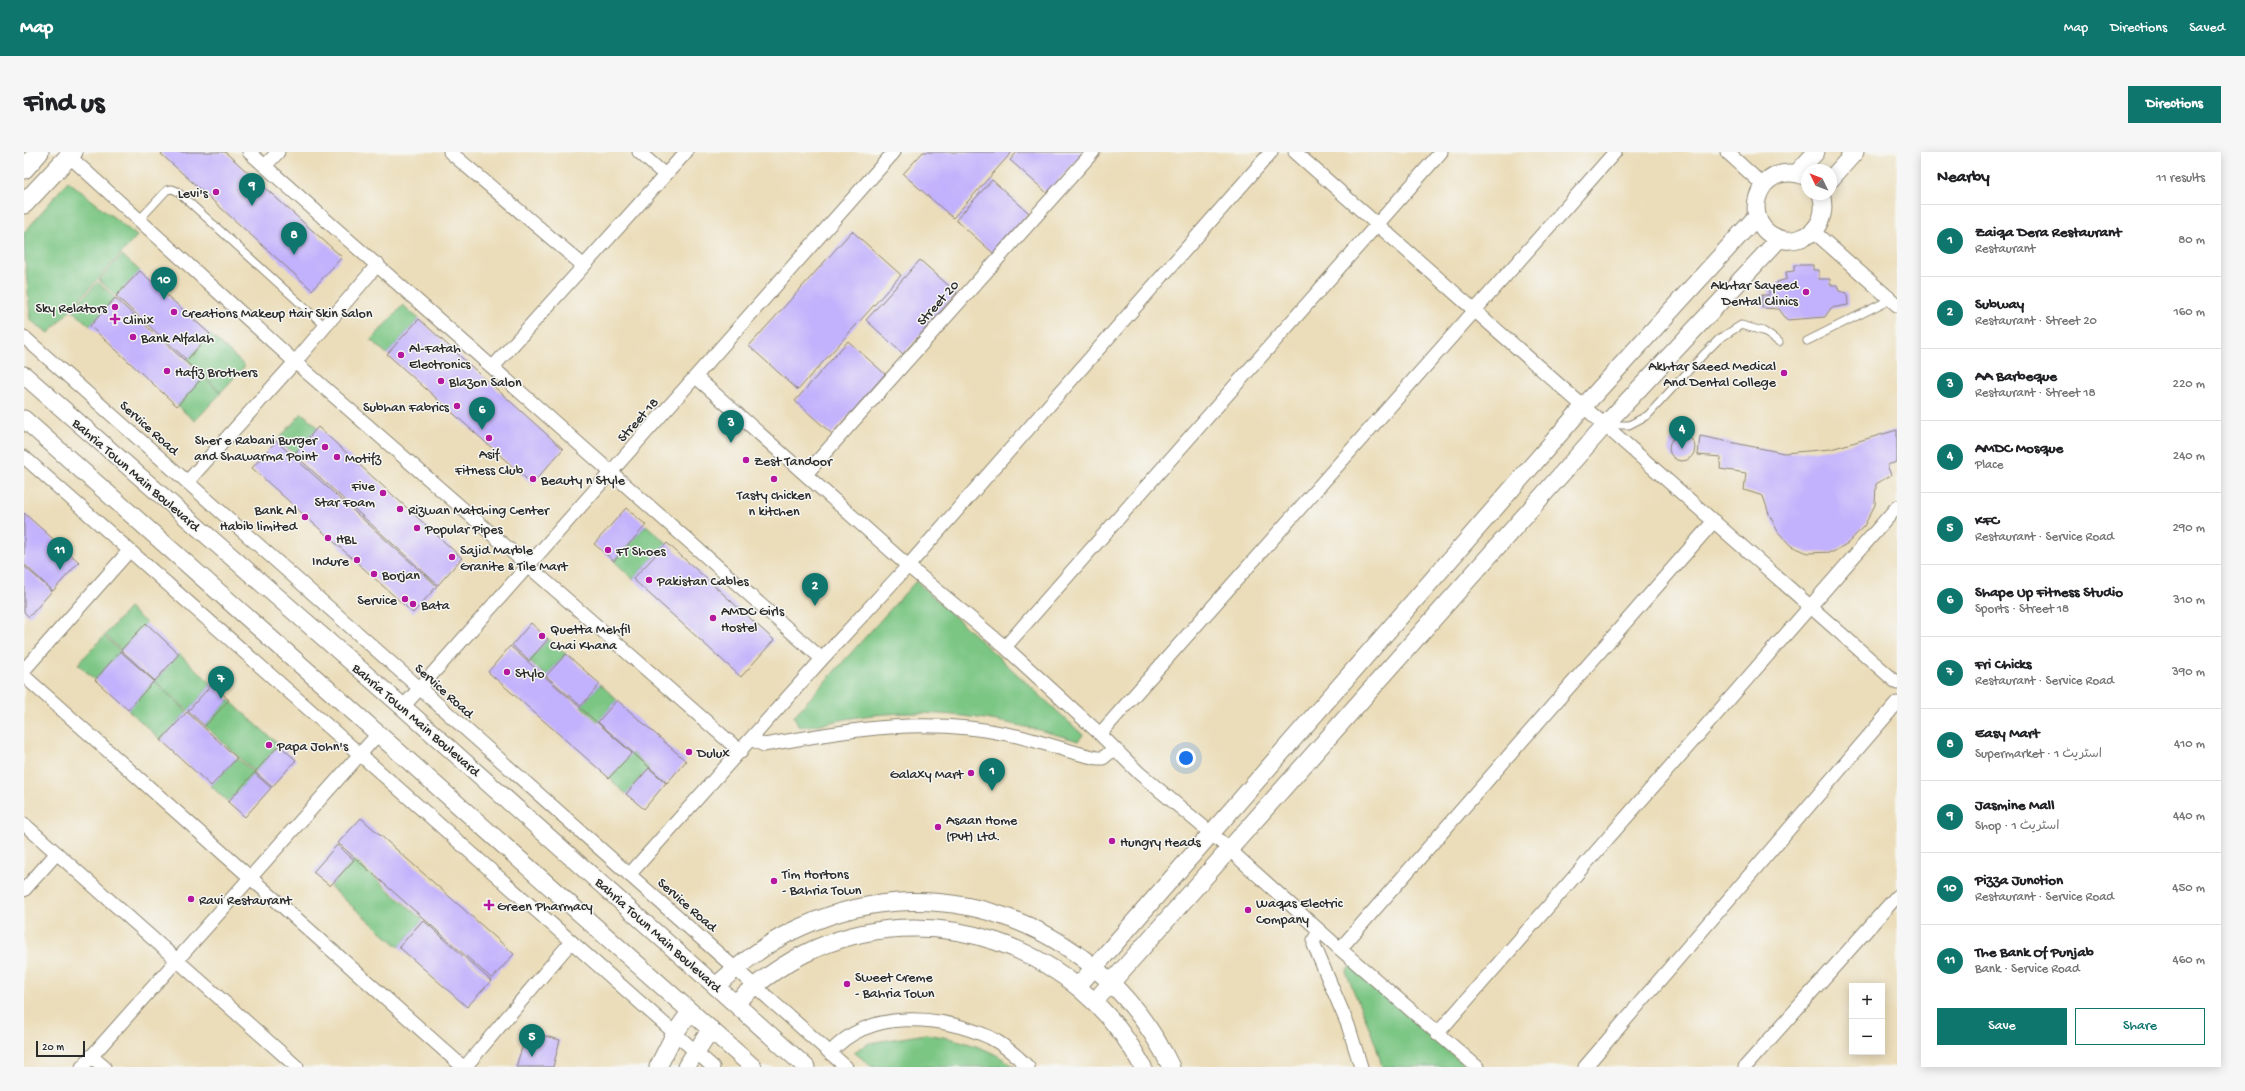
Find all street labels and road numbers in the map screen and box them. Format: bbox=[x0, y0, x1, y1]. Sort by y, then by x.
street label: Street 20 bbox=[914, 277, 964, 330]
street label: Street 18 bbox=[614, 395, 663, 446]
street label: Service Road bbox=[115, 398, 183, 461]
street label: Bahria Town Main Boulevard bbox=[67, 415, 204, 537]
street label: Bahria Town Main Boulevard bbox=[347, 660, 484, 782]
street label: Service Road bbox=[410, 661, 478, 724]
street label: Bahria Town Main Boulevard bbox=[590, 874, 725, 998]
street label: Service Road bbox=[653, 875, 721, 938]

